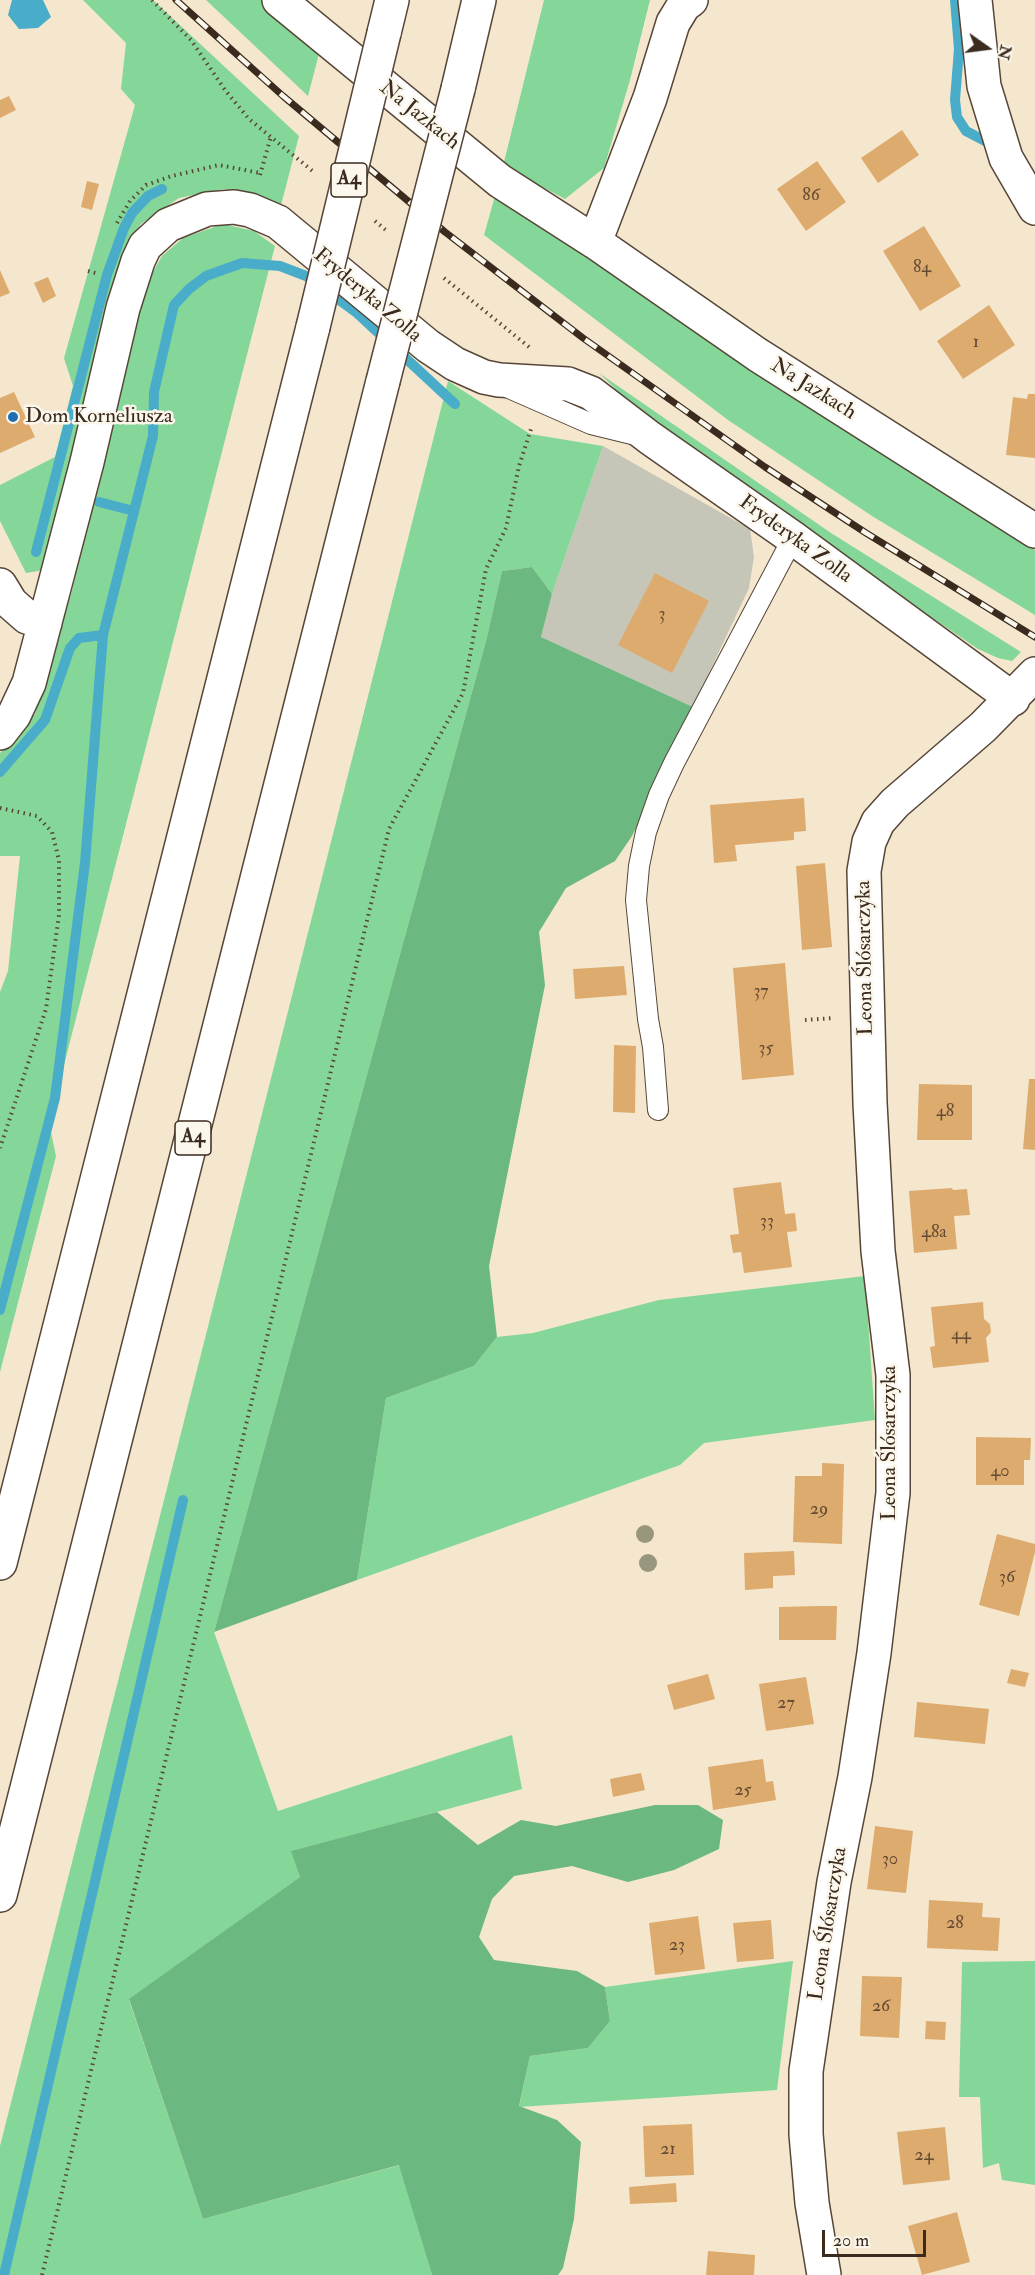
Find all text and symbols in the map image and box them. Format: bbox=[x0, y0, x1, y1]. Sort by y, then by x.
north arrow bbox=[957, 18, 1017, 78]
text: N bbox=[993, 43, 1016, 62]
street label: Na Jazkach bbox=[374, 76, 464, 156]
road number: A4 bbox=[331, 163, 367, 197]
house number: 86 bbox=[802, 185, 820, 207]
street label: Fryderyka Zolla bbox=[308, 243, 426, 349]
house number: 84 bbox=[913, 257, 931, 279]
house number: 1 bbox=[973, 332, 979, 354]
street label: Na Jazkach bbox=[766, 354, 860, 426]
place label: Dom Korneliusza bbox=[25, 404, 173, 430]
marker: Dom Korneliusza bbox=[6, 410, 20, 424]
street label: Fryderyka Zolla bbox=[733, 491, 857, 589]
house number: 3 bbox=[659, 604, 665, 626]
street label: Leona Ślósarczyka bbox=[852, 880, 880, 1036]
house number: 37 bbox=[753, 981, 769, 1003]
house number: 35 bbox=[759, 1038, 773, 1060]
house number: 48 bbox=[936, 1101, 954, 1123]
road number: A4 bbox=[175, 1121, 211, 1155]
house number: 33 bbox=[760, 1211, 774, 1233]
house number: 48a bbox=[921, 1222, 947, 1244]
house number: 44 bbox=[951, 1324, 971, 1346]
street label: Leona Ślósarczyka bbox=[877, 1366, 903, 1520]
house number: 40 bbox=[991, 1461, 1009, 1483]
house number: 29 bbox=[810, 1499, 828, 1521]
house number: 36 bbox=[999, 1567, 1015, 1589]
house number: 27 bbox=[777, 1693, 795, 1715]
house number: 25 bbox=[735, 1780, 751, 1802]
street label: Leona Ślósarczyka bbox=[804, 1845, 854, 2003]
house number: 30 bbox=[882, 1849, 898, 1871]
house number: 28 bbox=[946, 1913, 964, 1935]
house number: 23 bbox=[669, 1935, 685, 1957]
house number: 26 bbox=[872, 1996, 890, 2018]
house number: 21 bbox=[660, 2139, 676, 2161]
house number: 24 bbox=[915, 2145, 933, 2167]
scale bar bbox=[825, 2218, 928, 2256]
text: 20 m bbox=[833, 2229, 869, 2252]

